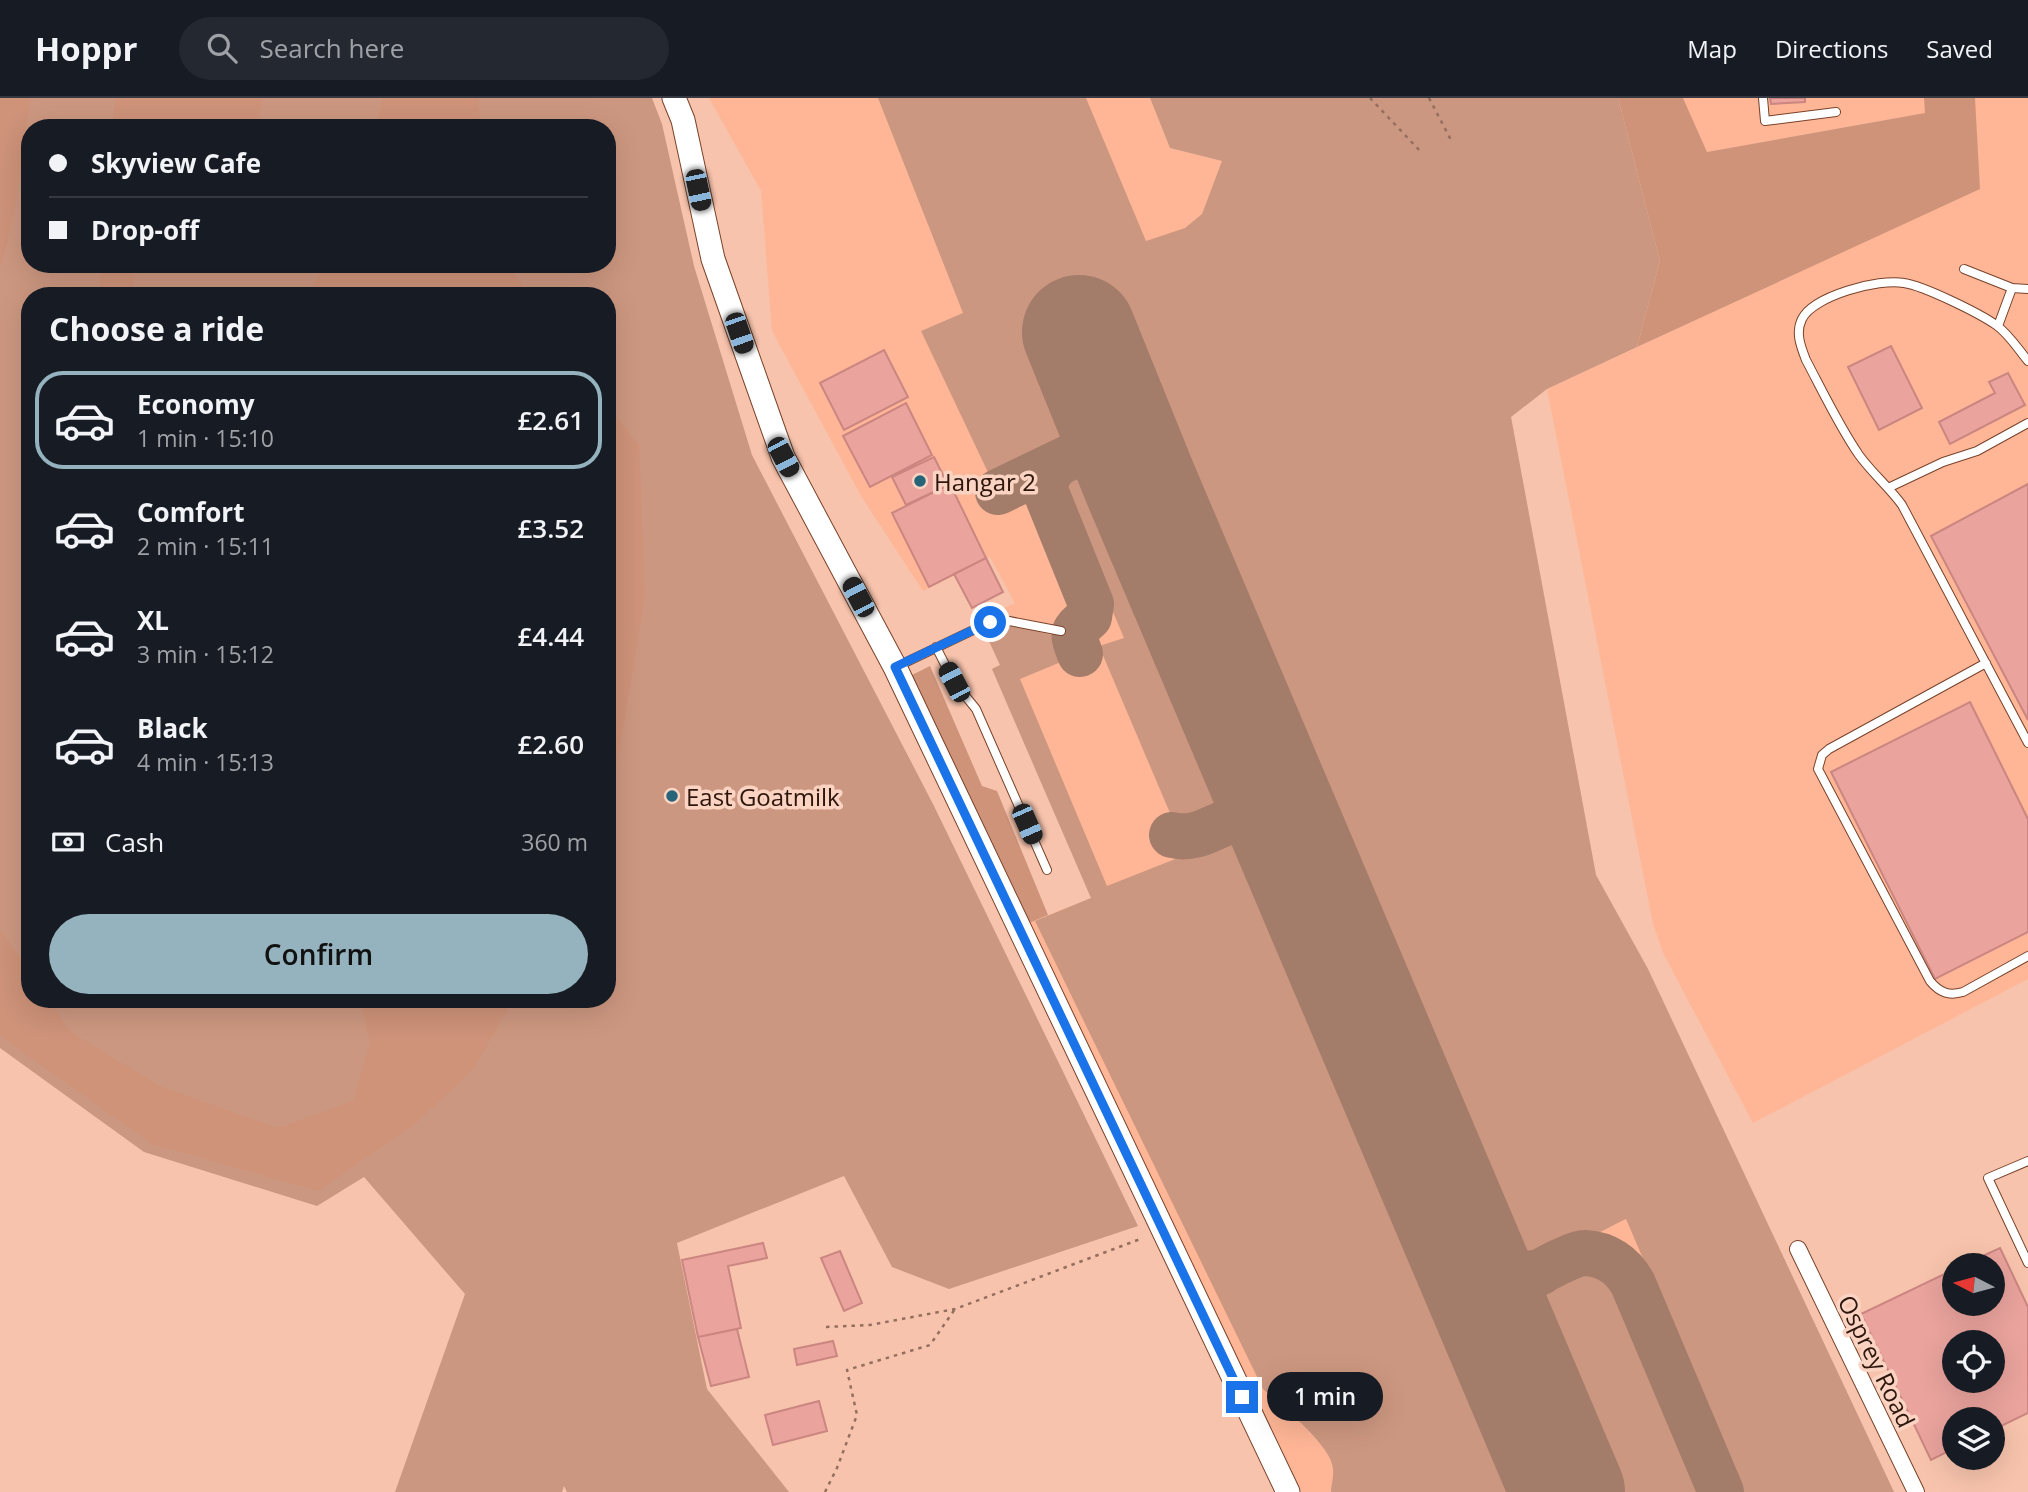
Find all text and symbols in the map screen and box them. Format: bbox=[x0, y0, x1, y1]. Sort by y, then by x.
search box bbox=[179, 17, 669, 80]
text: Hoppr bbox=[35, 26, 137, 71]
icon: search bbox=[203, 29, 241, 67]
text: Search here bbox=[259, 30, 404, 66]
text: Map bbox=[1687, 32, 1737, 65]
text: Directions bbox=[1775, 32, 1888, 65]
text: Saved bbox=[1926, 32, 1993, 65]
text: Skyview Cafe bbox=[91, 145, 261, 181]
car bbox=[684, 167, 713, 213]
text: Drop-off bbox=[91, 212, 199, 248]
text: Choose a ride bbox=[49, 307, 264, 350]
car bbox=[723, 310, 756, 356]
text: Economy bbox=[137, 386, 255, 422]
icon: car bbox=[53, 389, 116, 452]
text: £2.61 bbox=[517, 402, 584, 438]
text: 1 min · 15:10 bbox=[137, 422, 274, 454]
car bbox=[764, 434, 803, 480]
place label: Hangar 2 bbox=[934, 465, 1036, 498]
marker: Hangar 2 bbox=[912, 473, 928, 489]
text: Comfort bbox=[137, 494, 244, 530]
icon: car bbox=[53, 497, 116, 560]
text: £3.52 bbox=[517, 510, 584, 546]
text: 2 min · 15:11 bbox=[137, 530, 274, 562]
car bbox=[839, 574, 878, 620]
text: XL bbox=[137, 602, 169, 638]
icon: car bbox=[53, 605, 116, 668]
route start bbox=[974, 606, 1006, 638]
text: £4.44 bbox=[517, 618, 584, 654]
text: 3 min · 15:12 bbox=[137, 638, 274, 670]
car bbox=[935, 659, 974, 705]
text: Black bbox=[137, 710, 208, 746]
icon: car bbox=[53, 713, 116, 776]
text: £2.60 bbox=[517, 726, 584, 762]
text: 4 min · 15:13 bbox=[137, 746, 274, 778]
place label: East Goatmilk bbox=[686, 780, 840, 813]
marker: East Goatmilk bbox=[664, 788, 680, 804]
car bbox=[1009, 801, 1046, 847]
icon: cash bbox=[49, 823, 87, 861]
text: Cash bbox=[105, 824, 164, 860]
text: 360 m bbox=[521, 826, 588, 858]
button: Confirm bbox=[49, 914, 588, 994]
north arrow bbox=[1942, 1253, 2006, 1316]
map controls bbox=[1942, 1253, 2005, 1470]
street label: Osprey Road bbox=[1831, 1289, 1923, 1433]
button: locate bbox=[1942, 1330, 2005, 1393]
callout: 1 min bbox=[1266, 1372, 1382, 1422]
text: 1 min bbox=[1294, 1380, 1356, 1412]
route end bbox=[1226, 1381, 1258, 1413]
button: layers bbox=[1942, 1407, 2005, 1470]

